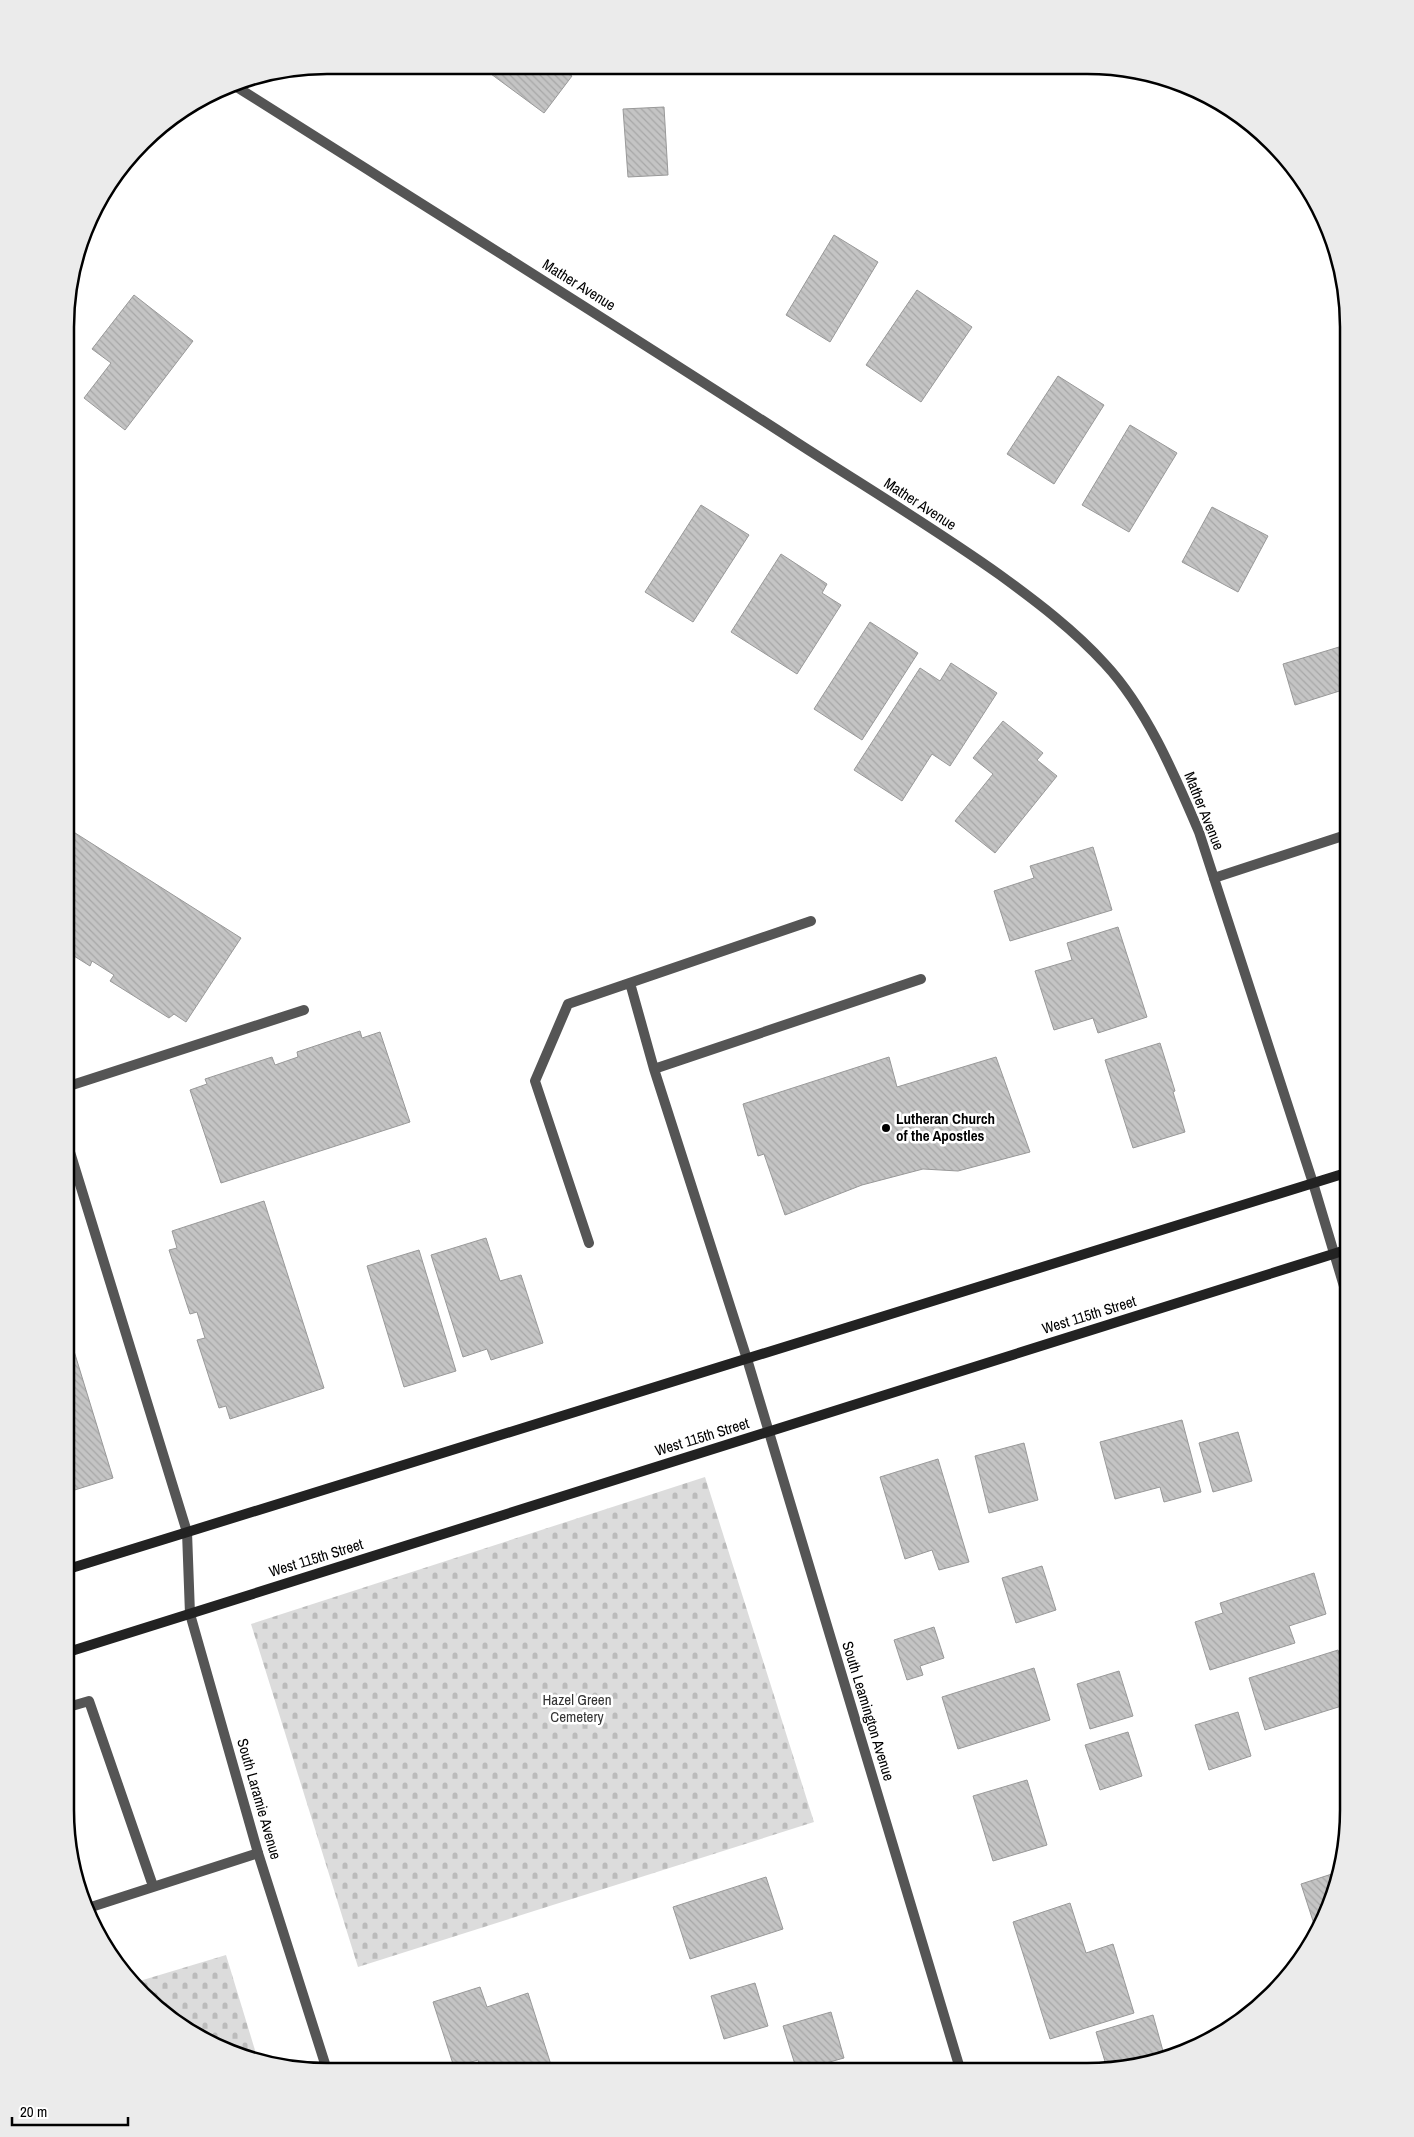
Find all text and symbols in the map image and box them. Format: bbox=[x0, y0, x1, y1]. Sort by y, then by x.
street label: Mather Avenue bbox=[539, 254, 620, 315]
street label: Mather Avenue bbox=[880, 472, 961, 535]
street label: Mather Avenue bbox=[1179, 769, 1230, 853]
place label: Lutheran Church of the Apostles bbox=[896, 1108, 995, 1146]
marker: Lutheran Church of the Apostles bbox=[880, 1122, 892, 1134]
street label: West 115th Street bbox=[1039, 1290, 1139, 1339]
street label: West 115th Street bbox=[652, 1412, 752, 1461]
street label: West 115th Street bbox=[266, 1533, 366, 1582]
street label: South Leamington Avenue bbox=[837, 1639, 900, 1783]
park label: Hazel Green Cemetery bbox=[542, 1689, 612, 1727]
street label: South Laramie Avenue bbox=[232, 1736, 287, 1862]
scale bar bbox=[12, 2094, 129, 2126]
text: 20 m bbox=[20, 2101, 47, 2122]

